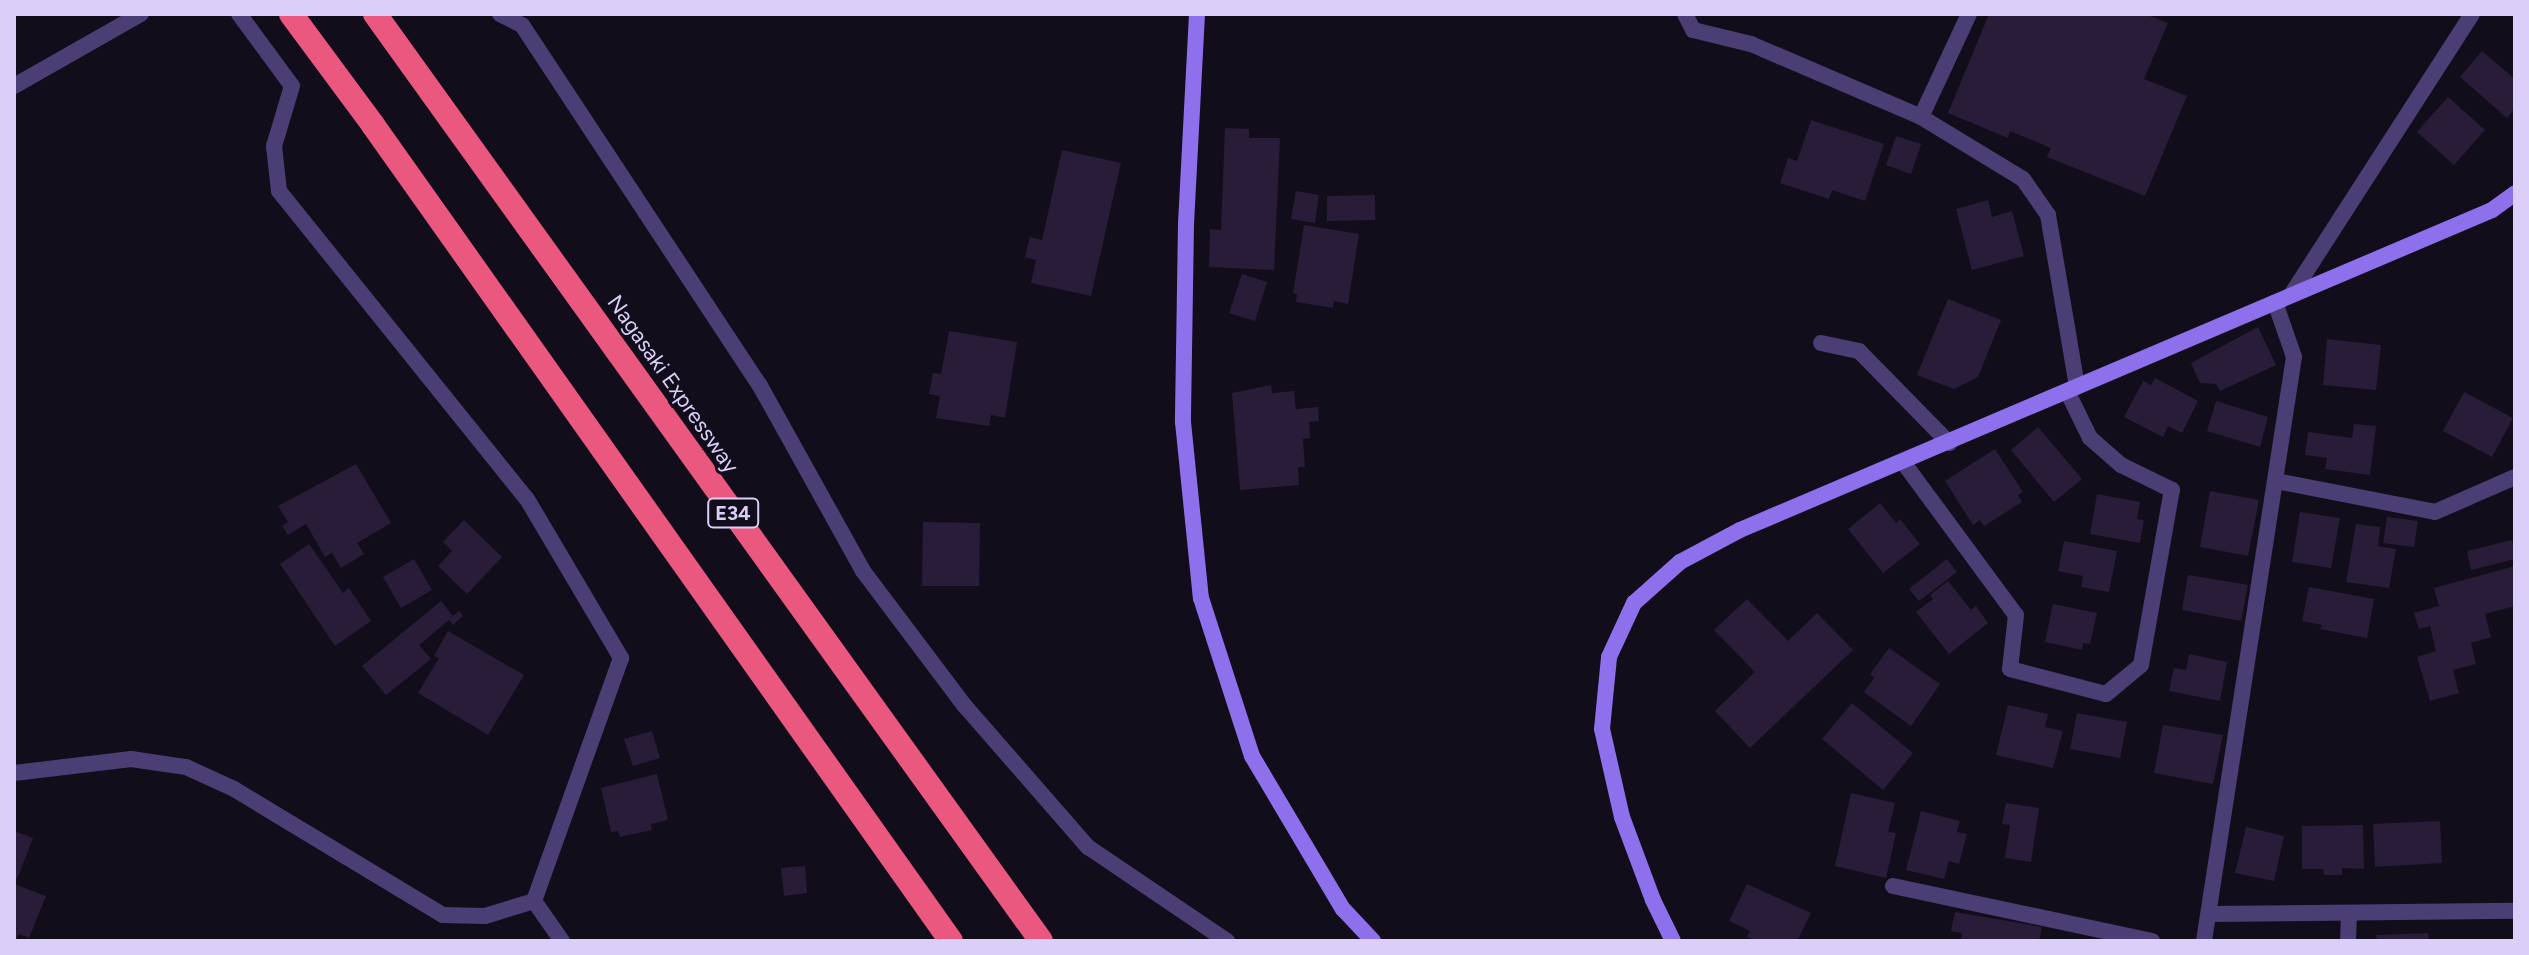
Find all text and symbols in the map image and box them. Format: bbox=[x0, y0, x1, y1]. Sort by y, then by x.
street label: Nagasaki Expressway bbox=[602, 290, 744, 478]
road number: E34 bbox=[707, 497, 759, 529]

